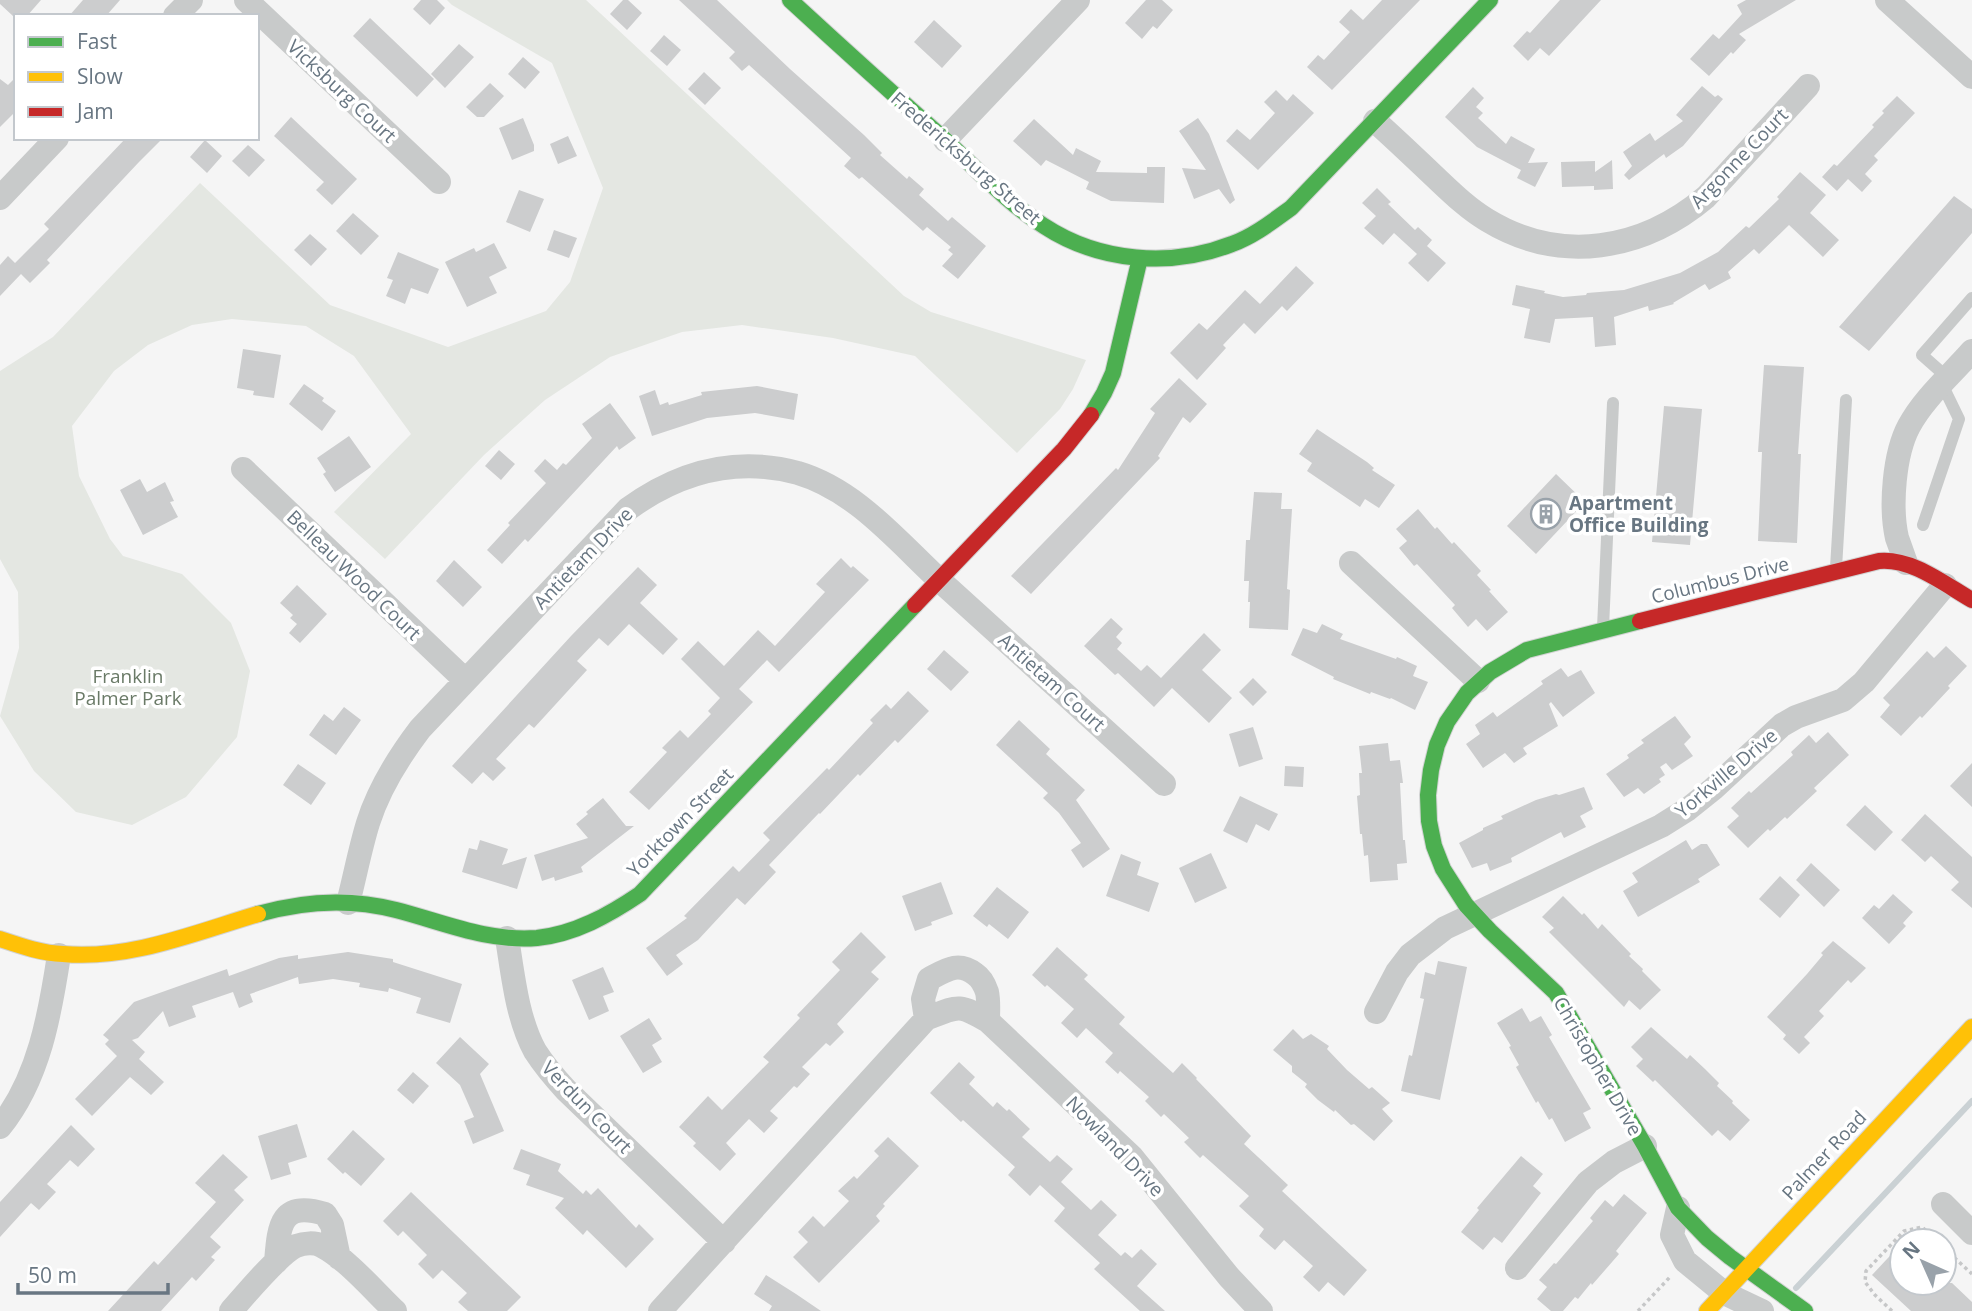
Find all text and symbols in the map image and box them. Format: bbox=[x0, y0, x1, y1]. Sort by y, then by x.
legend bbox=[14, 14, 259, 140]
text: Fast bbox=[77, 27, 117, 55]
street label: Vicksburg Court bbox=[282, 34, 402, 148]
text: Slow bbox=[77, 62, 123, 90]
street label: Fredericksburg Street bbox=[886, 86, 1047, 230]
text: Jam bbox=[75, 97, 114, 125]
street label: Argonne Court bbox=[1684, 102, 1794, 214]
place label: Apartment Office Building bbox=[1569, 490, 1709, 538]
building icon: Apartment Office Building bbox=[1529, 497, 1563, 531]
street label: Antietam Drive bbox=[528, 501, 638, 615]
street label: Belleau Wood Court bbox=[281, 504, 427, 646]
street label: Columbus Drive bbox=[1648, 550, 1792, 610]
street label: Antietam Court bbox=[993, 627, 1111, 737]
park label: Franklin Palmer Park bbox=[74, 663, 182, 711]
street label: Yorkville Drive bbox=[1669, 723, 1783, 823]
street label: Yorktown Street bbox=[621, 762, 739, 882]
street label: Christopher Drive bbox=[1548, 992, 1648, 1140]
street label: Verdun Court bbox=[536, 1055, 638, 1159]
street label: Nowland Drive bbox=[1060, 1090, 1170, 1202]
street label: Palmer Road bbox=[1776, 1105, 1872, 1205]
north arrow bbox=[1888, 1227, 1958, 1297]
text: N bbox=[1896, 1235, 1926, 1265]
scale bar bbox=[18, 1252, 168, 1296]
text: 50 m bbox=[28, 1261, 77, 1289]

